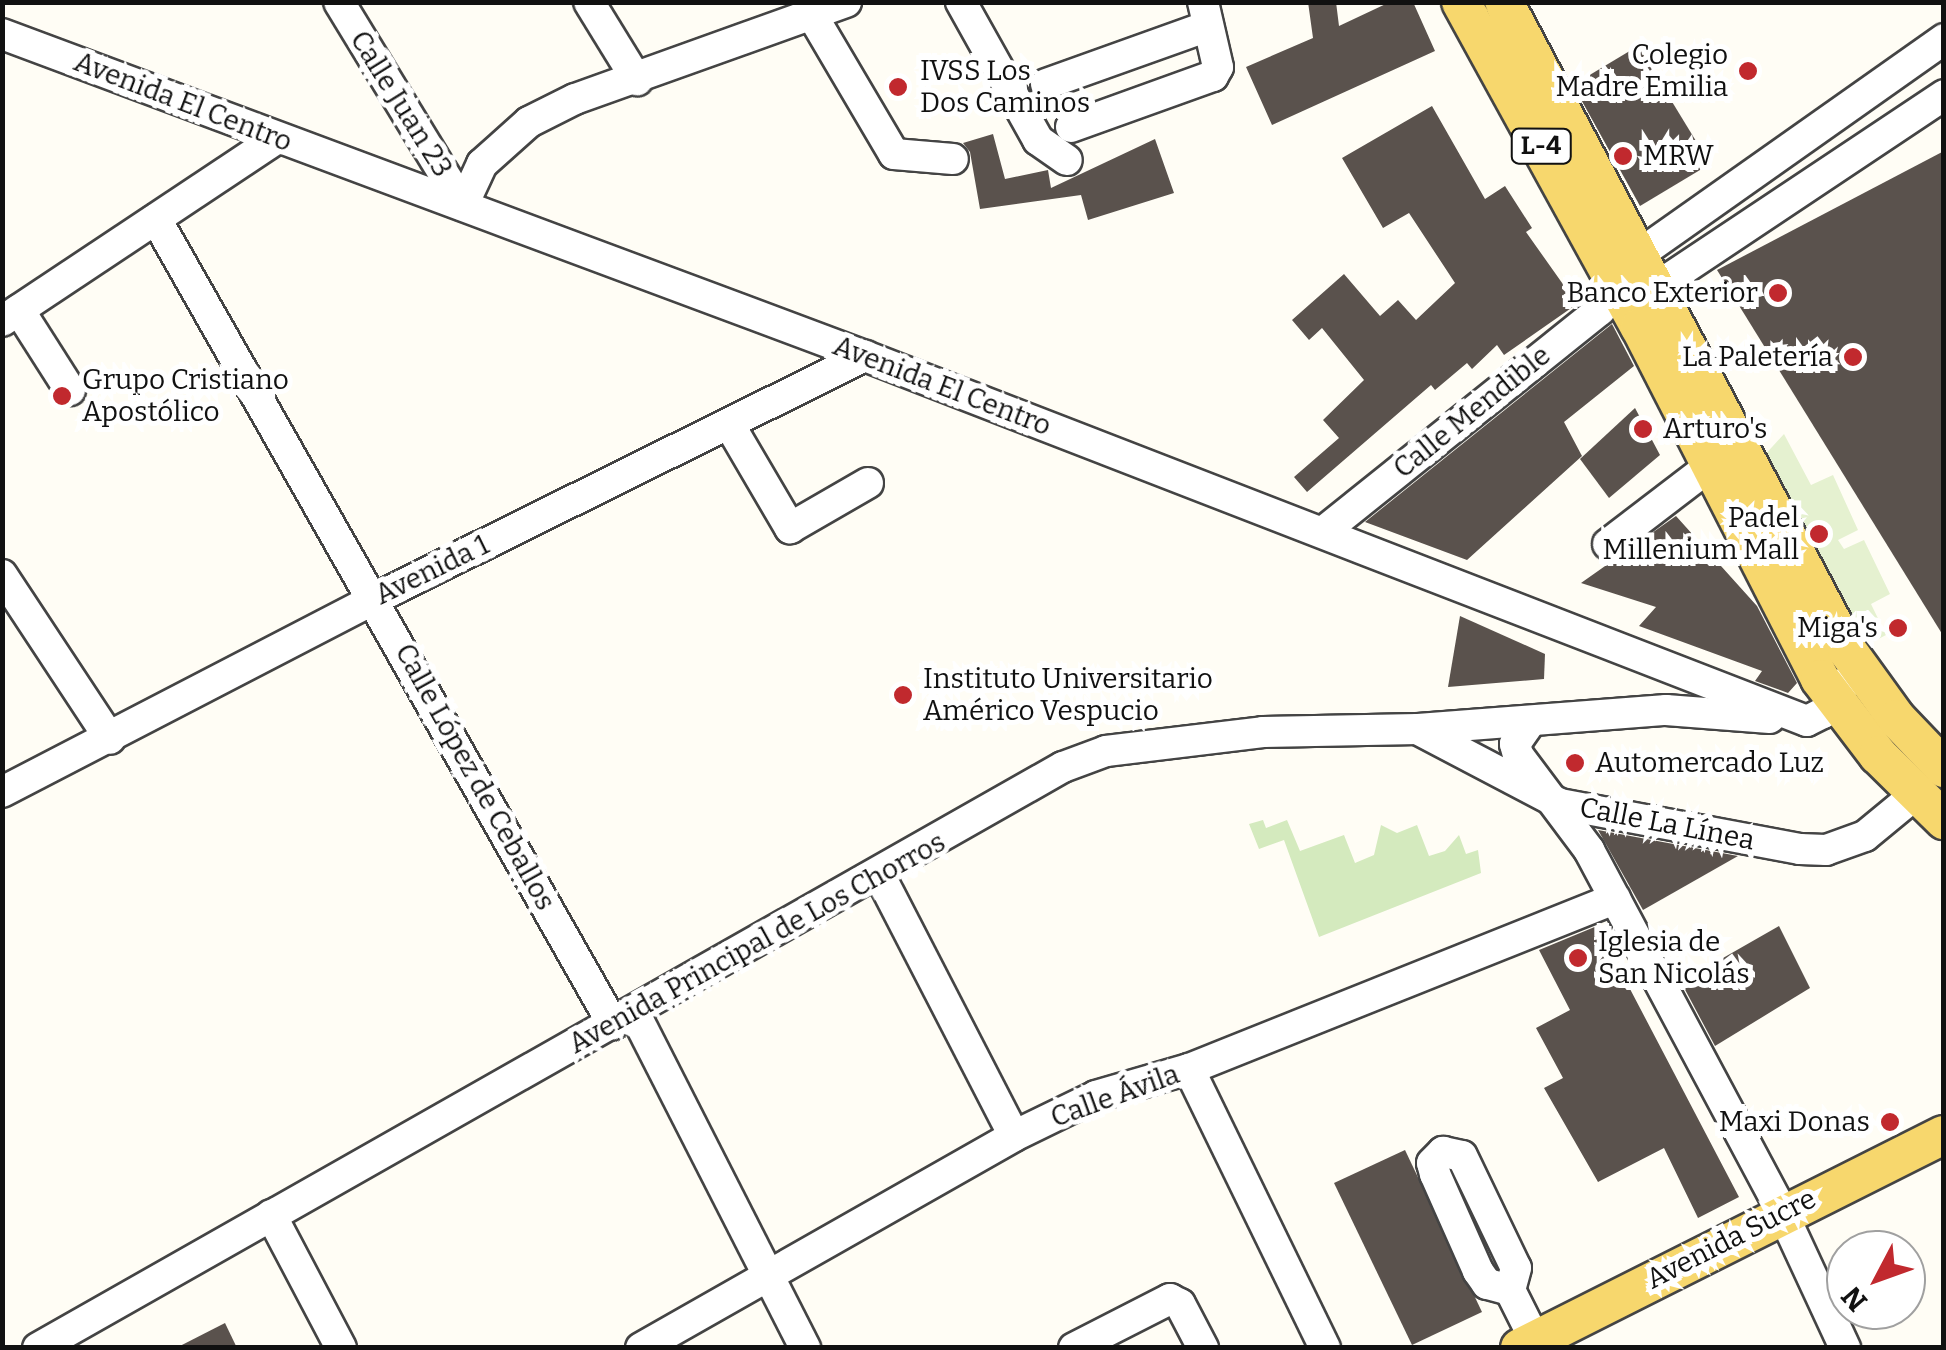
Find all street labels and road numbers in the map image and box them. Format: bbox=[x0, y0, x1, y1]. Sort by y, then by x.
street label: Calle Juan 23 bbox=[343, 25, 459, 183]
street label: Avenida El Centro bbox=[69, 45, 297, 159]
road number: L-4 bbox=[1508, 126, 1574, 166]
street label: Avenida El Centro bbox=[828, 329, 1056, 443]
street label: Calle Mendible bbox=[1387, 339, 1557, 485]
street label: Avenida 1 bbox=[370, 528, 494, 612]
street label: Calle López de Ceballos bbox=[388, 638, 562, 916]
street label: Calle La Línea bbox=[1577, 791, 1757, 857]
street label: Avenida Principal de Los Chorros bbox=[563, 825, 951, 1061]
street label: Calle Ávila bbox=[1046, 1057, 1184, 1135]
street label: Avenida Sucre bbox=[1641, 1182, 1821, 1296]

